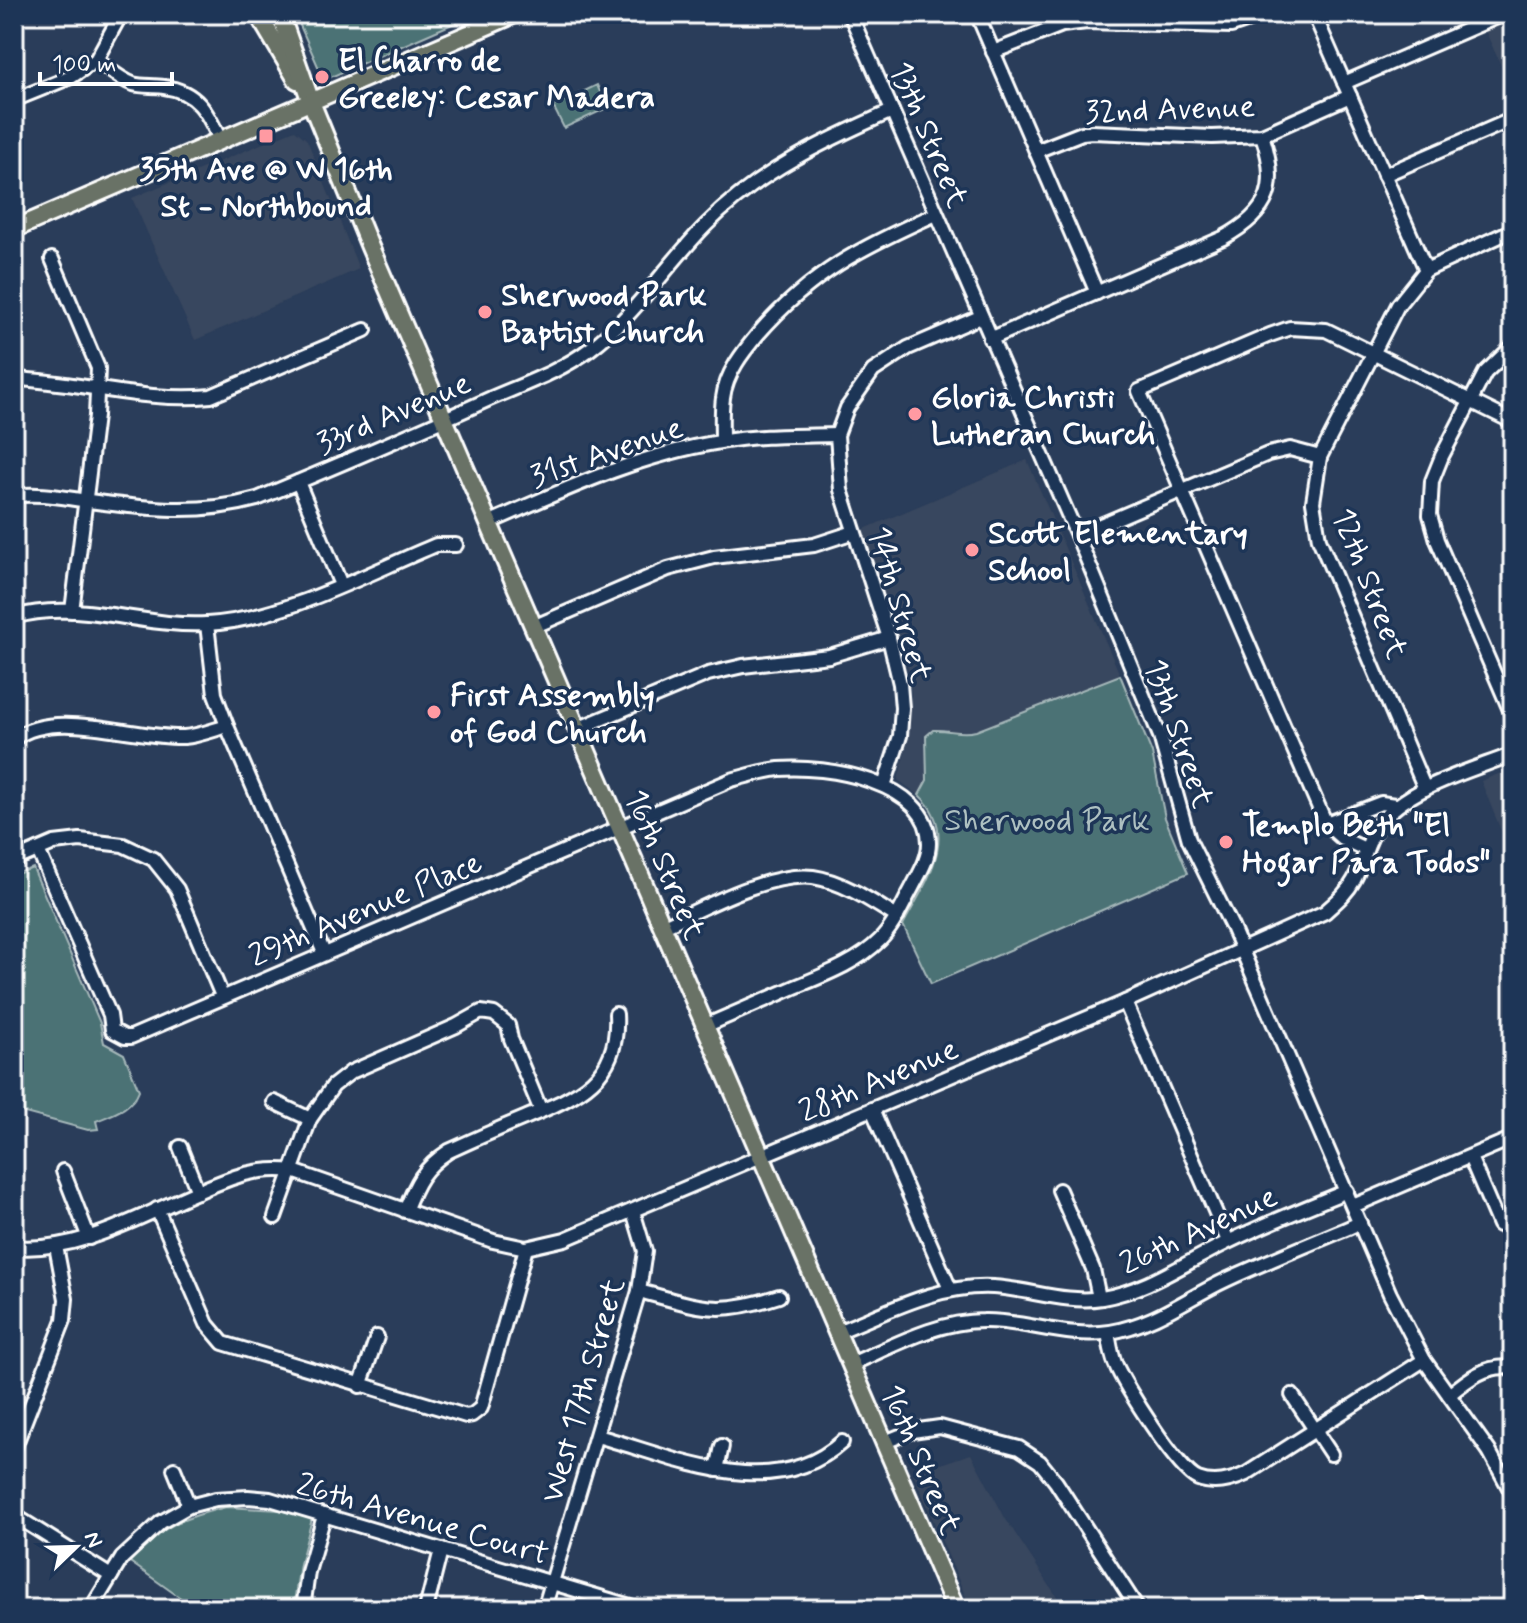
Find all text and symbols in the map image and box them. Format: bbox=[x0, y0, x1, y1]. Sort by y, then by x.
scale bar bbox=[40, 36, 172, 86]
place label: El Charro de Greeley: Cesar Madera bbox=[338, 40, 655, 119]
text: 100 m bbox=[52, 50, 116, 81]
street label: 13th Street bbox=[879, 55, 978, 215]
marker: El Charro de Greeley: Cesar Madera bbox=[313, 68, 331, 86]
street label: 32nd Avenue bbox=[1084, 86, 1256, 134]
marker: 35th Ave @ W 16th St - Northbound bbox=[257, 127, 275, 145]
place label: 35th Ave @ W 16th St - Northbound bbox=[139, 149, 393, 228]
place label: Sherwood Park Baptist Church bbox=[501, 275, 707, 354]
marker: Sherwood Park Baptist Church bbox=[476, 303, 494, 321]
street label: 33rd Avenue bbox=[310, 363, 477, 465]
place label: Gloria Christi Lutheran Church bbox=[931, 377, 1155, 456]
marker: Gloria Christi Lutheran Church bbox=[906, 405, 924, 423]
street label: 31st Avenue bbox=[525, 407, 689, 499]
street label: 12th Street bbox=[1321, 502, 1417, 665]
place label: Scott Elementary School bbox=[988, 513, 1248, 592]
street label: 14th Street bbox=[857, 521, 941, 688]
marker: Scott Elementary School bbox=[963, 541, 981, 559]
street label: 13th Street bbox=[1133, 653, 1223, 814]
place label: First Assembly of God Church bbox=[450, 675, 655, 754]
marker: First Assembly of God Church bbox=[425, 703, 443, 721]
street label: 16th Street bbox=[614, 783, 715, 946]
park label: Sherwood Park bbox=[944, 800, 1150, 842]
place label: Templo Beth "El Hogar Para Todos" bbox=[1242, 805, 1490, 888]
marker: Templo Beth "El Hogar Para Todos" bbox=[1217, 833, 1235, 851]
street label: 29th Avenue Place bbox=[243, 842, 489, 978]
street label: 28th Avenue bbox=[793, 1028, 965, 1133]
street label: 26th Avenue bbox=[1113, 1176, 1284, 1286]
street label: West 17th Street bbox=[532, 1273, 636, 1508]
street label: 16th Street bbox=[870, 1378, 971, 1541]
street label: 26th Avenue Court bbox=[291, 1464, 553, 1576]
north arrow bbox=[36, 1507, 116, 1587]
text: N bbox=[77, 1528, 108, 1552]

